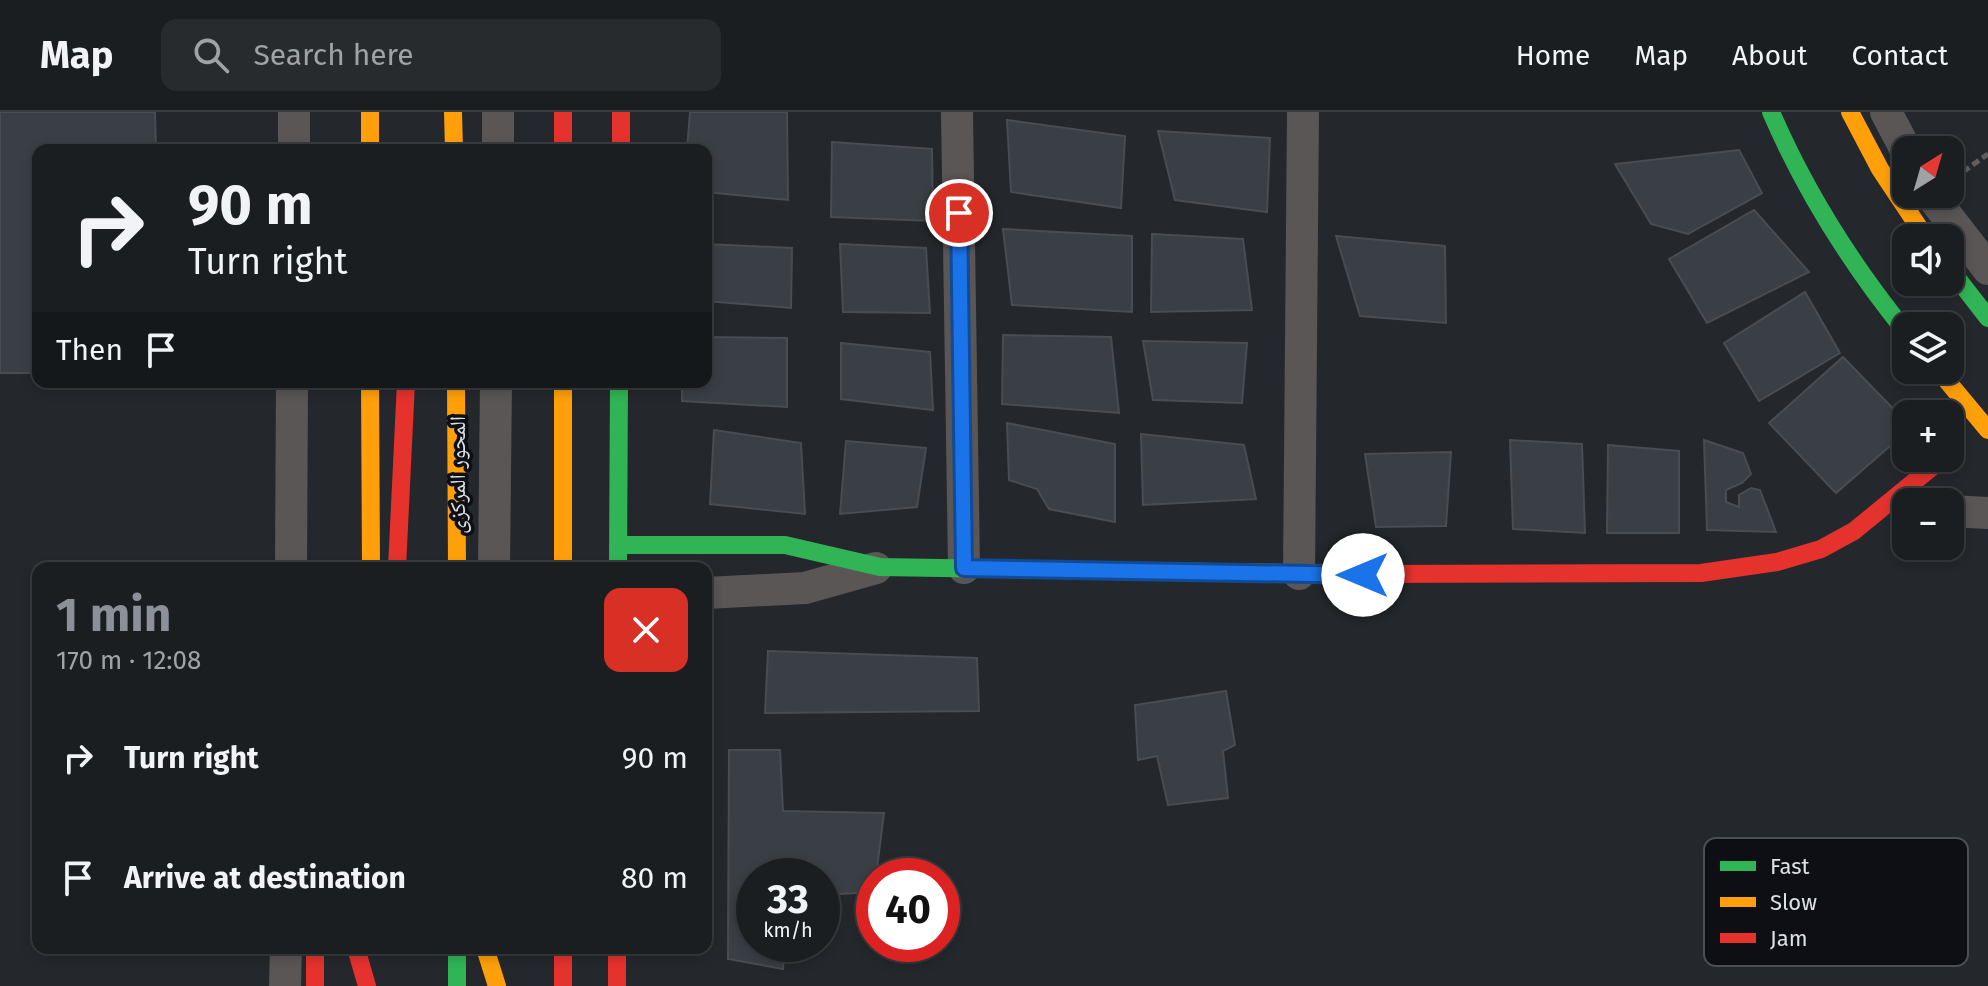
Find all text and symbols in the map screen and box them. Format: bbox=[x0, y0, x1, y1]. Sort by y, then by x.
search box bbox=[161, 19, 721, 91]
text: Map bbox=[40, 32, 113, 78]
icon: search bbox=[189, 33, 233, 77]
text: Search here bbox=[253, 37, 414, 73]
text: Home bbox=[1516, 39, 1590, 72]
text: Map bbox=[1634, 39, 1688, 72]
text: About bbox=[1732, 39, 1807, 72]
text: Contact bbox=[1851, 39, 1948, 72]
north arrow bbox=[1892, 136, 1964, 208]
map controls bbox=[1892, 136, 1964, 560]
text: 90 m bbox=[188, 172, 313, 239]
icon: right bbox=[56, 176, 160, 280]
pin bbox=[925, 179, 993, 247]
icon: arrive bbox=[937, 191, 981, 235]
button: sound bbox=[1892, 224, 1964, 296]
text: Turn right bbox=[188, 240, 348, 284]
button: layers bbox=[1892, 312, 1964, 384]
icon: arrive bbox=[139, 328, 183, 372]
text: Then bbox=[56, 332, 123, 368]
button: + bbox=[1892, 400, 1964, 472]
street label: المحور المركزى bbox=[444, 416, 471, 534]
button: − bbox=[1892, 488, 1964, 560]
position arrow bbox=[1321, 533, 1405, 617]
text: 1 min bbox=[56, 586, 171, 644]
button: close bbox=[604, 588, 688, 672]
text: 170 m · 12:08 bbox=[56, 645, 201, 676]
icon: right bbox=[56, 736, 100, 780]
text: Turn right bbox=[124, 740, 259, 776]
text: 90 m bbox=[622, 740, 688, 776]
legend bbox=[1704, 838, 1968, 966]
text: Fast bbox=[1770, 853, 1810, 880]
icon: arrive bbox=[56, 856, 100, 900]
speed limit sign: 40 bbox=[856, 858, 960, 962]
text: Arrive at destination bbox=[124, 860, 406, 896]
text: 80 m bbox=[621, 860, 688, 896]
text: 33 bbox=[767, 876, 809, 924]
text: Slow bbox=[1770, 889, 1817, 916]
text: km/h bbox=[763, 918, 813, 942]
text: Jam bbox=[1770, 925, 1808, 952]

